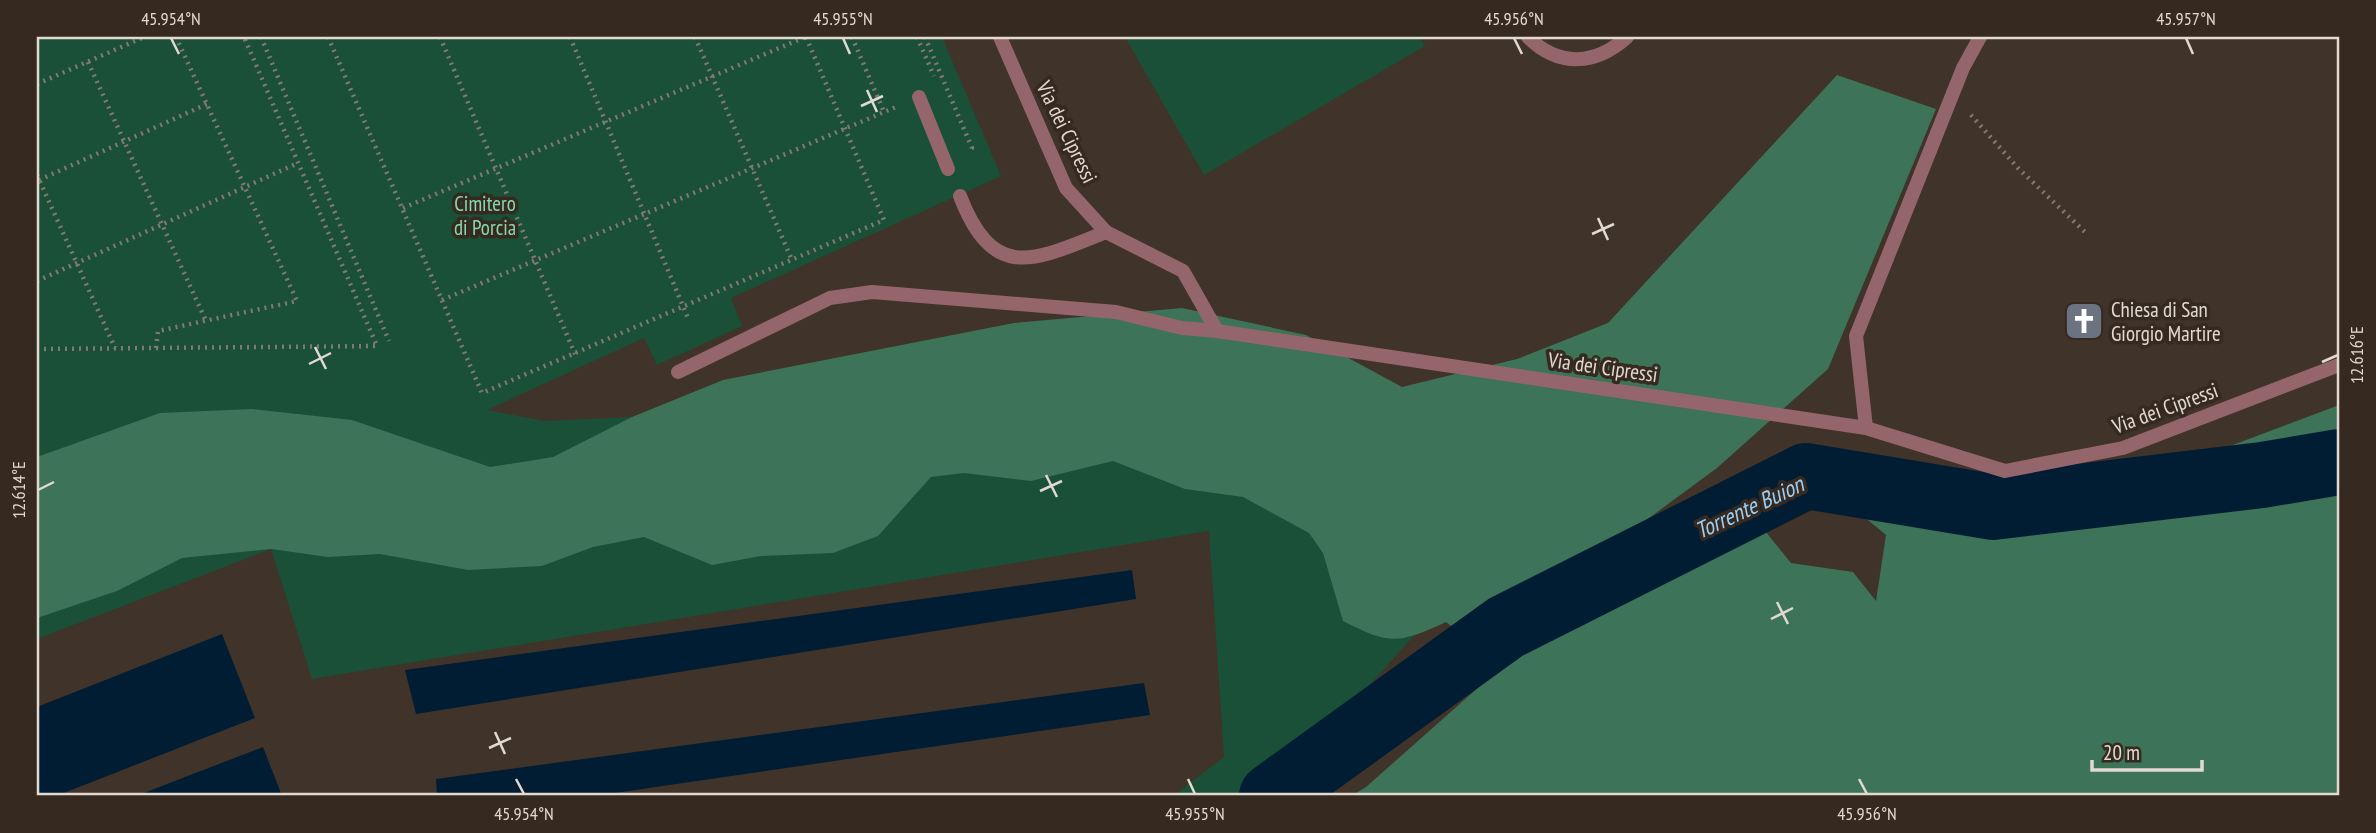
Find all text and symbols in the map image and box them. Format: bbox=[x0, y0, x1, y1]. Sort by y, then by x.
text: 45.954°N bbox=[141, 7, 201, 30]
text: 45.955°N bbox=[813, 7, 873, 30]
text: 45.956°N bbox=[1484, 7, 1544, 30]
text: 45.957°N bbox=[2156, 7, 2216, 30]
street label: Via dei Cipressi bbox=[1030, 76, 1103, 188]
park label: Cimitero di Porcia bbox=[454, 190, 516, 241]
place label: Chiesa di San Giorgio Martire bbox=[2111, 296, 2221, 347]
church icon: Chiesa di San Giorgio Martire bbox=[2063, 300, 2105, 342]
text: 12.616°E bbox=[2345, 326, 2368, 384]
street label: Via dei Cipressi bbox=[1545, 346, 1660, 388]
street label: Via dei Cipressi bbox=[2108, 376, 2221, 440]
text: 12.614°E bbox=[7, 461, 30, 519]
water label: Torrente Buion bbox=[1690, 468, 1810, 545]
scale bar bbox=[2092, 728, 2203, 772]
text: 20 m bbox=[2103, 739, 2140, 766]
text: 45.954°N bbox=[494, 802, 554, 825]
text: 45.955°N bbox=[1165, 802, 1225, 825]
text: 45.956°N bbox=[1837, 802, 1897, 825]

